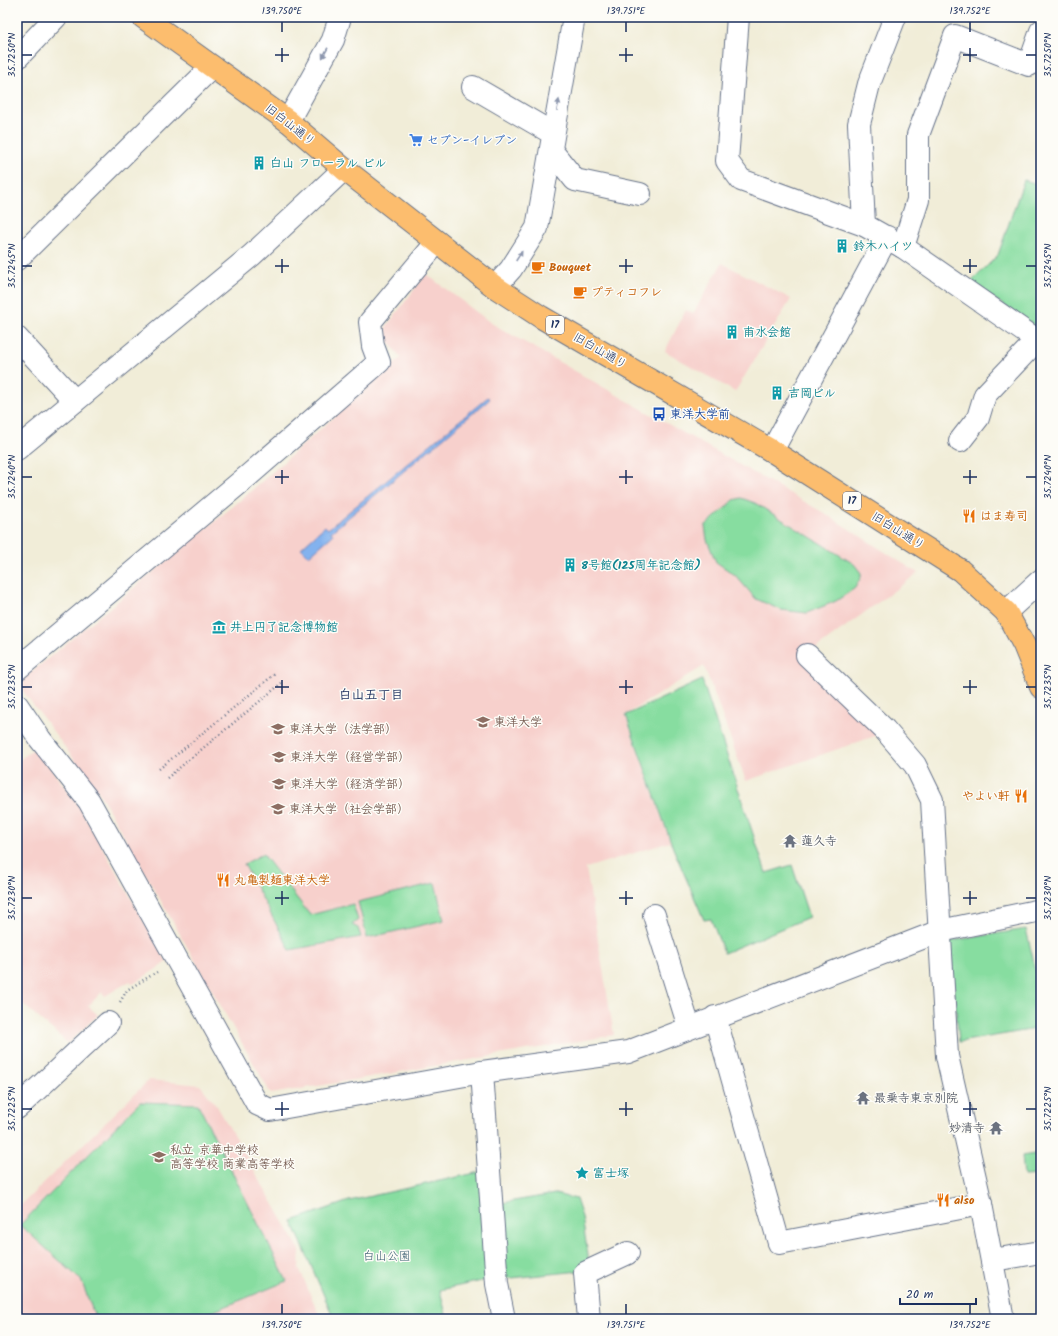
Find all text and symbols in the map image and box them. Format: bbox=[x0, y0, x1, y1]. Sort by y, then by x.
text: 139.750°E bbox=[262, 3, 303, 19]
text: 139.751°E bbox=[607, 3, 646, 19]
text: 139.752°E bbox=[949, 3, 992, 19]
text: 35.7250°N bbox=[4, 33, 20, 77]
text: 35.7250°N bbox=[1040, 33, 1056, 77]
one-way arrow bbox=[322, 47, 329, 59]
street label: 旧白山通り bbox=[261, 99, 319, 151]
one-way arrow bbox=[555, 99, 561, 111]
place label: セブン-イレブン bbox=[427, 131, 517, 150]
supermarket icon: セブン-イレブン bbox=[408, 132, 424, 148]
place label: 白山 フローラル ビル bbox=[270, 154, 387, 173]
building icon: 白山 フローラル ビル bbox=[251, 155, 267, 171]
place label: 鈴木ハイツ bbox=[853, 237, 913, 256]
building icon: 鈴木ハイツ bbox=[834, 238, 850, 254]
text: 35.7245°N bbox=[4, 243, 20, 288]
text: 35.7245°N bbox=[1040, 243, 1056, 288]
one-way arrow bbox=[515, 251, 523, 261]
place label: Bouquet bbox=[549, 258, 592, 277]
cafe icon: Bouquet bbox=[530, 259, 546, 275]
place label: プティコフレ bbox=[591, 283, 662, 302]
cafe icon: プティコフレ bbox=[572, 284, 588, 300]
road number: 17 bbox=[546, 316, 564, 334]
place label: 甫水会館 bbox=[743, 323, 791, 342]
building icon: 甫水会館 bbox=[724, 324, 740, 340]
street label: 旧白山通り bbox=[569, 328, 631, 374]
place label: 吉岡ビル bbox=[788, 384, 836, 403]
building icon: 吉岡ビル bbox=[769, 385, 785, 401]
place label: 東洋大学前 bbox=[670, 405, 730, 424]
bus stop icon: 東洋大学前 bbox=[651, 406, 667, 422]
text: 35.7240°N bbox=[4, 455, 20, 499]
text: 35.7240°N bbox=[1040, 455, 1056, 499]
road number: 17 bbox=[843, 492, 861, 510]
street label: 旧白山通り bbox=[868, 507, 928, 555]
place label: はま寿司 bbox=[980, 507, 1028, 526]
restaurant icon: はま寿司 bbox=[961, 508, 977, 524]
place label: 8号館(125周年記念館) bbox=[581, 556, 701, 575]
building icon: 8号館(125周年記念館) bbox=[562, 557, 578, 573]
place label: 井上円了記念博物館 bbox=[230, 618, 338, 637]
museum icon: 井上円了記念博物館 bbox=[211, 619, 227, 635]
text: 35.7235°N bbox=[4, 664, 20, 710]
text: 35.7235°N bbox=[1040, 664, 1056, 710]
district label: 白山五丁目 bbox=[338, 685, 404, 706]
place label: 東洋大学 bbox=[494, 713, 542, 732]
school or university icon: 東洋大学 bbox=[475, 714, 491, 730]
place label: 東洋大学（法学部） bbox=[289, 720, 397, 739]
school or university icon: 東洋大学（法学部） bbox=[270, 721, 286, 737]
place label: 東洋大学（経営学部） bbox=[290, 748, 410, 767]
school or university icon: 東洋大学（経営学部） bbox=[271, 749, 287, 765]
place label: 東洋大学（経済学部） bbox=[290, 775, 410, 794]
school or university icon: 東洋大学（経済学部） bbox=[271, 776, 287, 792]
place label: やよい軒 bbox=[962, 787, 1010, 806]
restaurant icon: やよい軒 bbox=[1013, 788, 1029, 804]
place label: 東洋大学（社会学部） bbox=[289, 800, 409, 819]
school or university icon: 東洋大学（社会学部） bbox=[270, 801, 286, 817]
place label: 蓮久寺 bbox=[801, 832, 837, 851]
temple icon: 蓮久寺 bbox=[782, 833, 798, 849]
place label: 丸亀製麺東洋大学 bbox=[234, 871, 330, 890]
restaurant icon: 丸亀製麺東洋大学 bbox=[215, 872, 231, 888]
text: 35.7230°N bbox=[4, 875, 20, 920]
text: 35.7230°N bbox=[1040, 875, 1056, 920]
text: 35.7225°N bbox=[4, 1086, 20, 1132]
text: 35.7225°N bbox=[1040, 1086, 1056, 1132]
place label: 最乗寺東京別院 bbox=[874, 1089, 958, 1108]
temple icon: 最乗寺東京別院 bbox=[855, 1090, 871, 1106]
place label: 妙清寺 bbox=[949, 1119, 985, 1138]
temple icon: 妙清寺 bbox=[988, 1120, 1004, 1136]
place label: 私立 京華中学校 高等学校 商業高等学校 bbox=[170, 1141, 295, 1174]
school or university icon: 私立 京華中学校 高等学校 商業高等学校 bbox=[151, 1149, 167, 1165]
place label: 富士塚 bbox=[593, 1164, 629, 1183]
place icon: 富士塚 bbox=[574, 1165, 590, 1181]
place label: also bbox=[954, 1191, 975, 1210]
restaurant icon: also bbox=[935, 1192, 951, 1208]
park label: 白山公園 bbox=[363, 1247, 411, 1266]
scale bar bbox=[900, 1280, 976, 1306]
text: 20 m bbox=[906, 1285, 934, 1304]
text: 139.750°E bbox=[262, 1317, 303, 1333]
text: 139.751°E bbox=[607, 1317, 646, 1333]
text: 139.752°E bbox=[949, 1317, 992, 1333]

